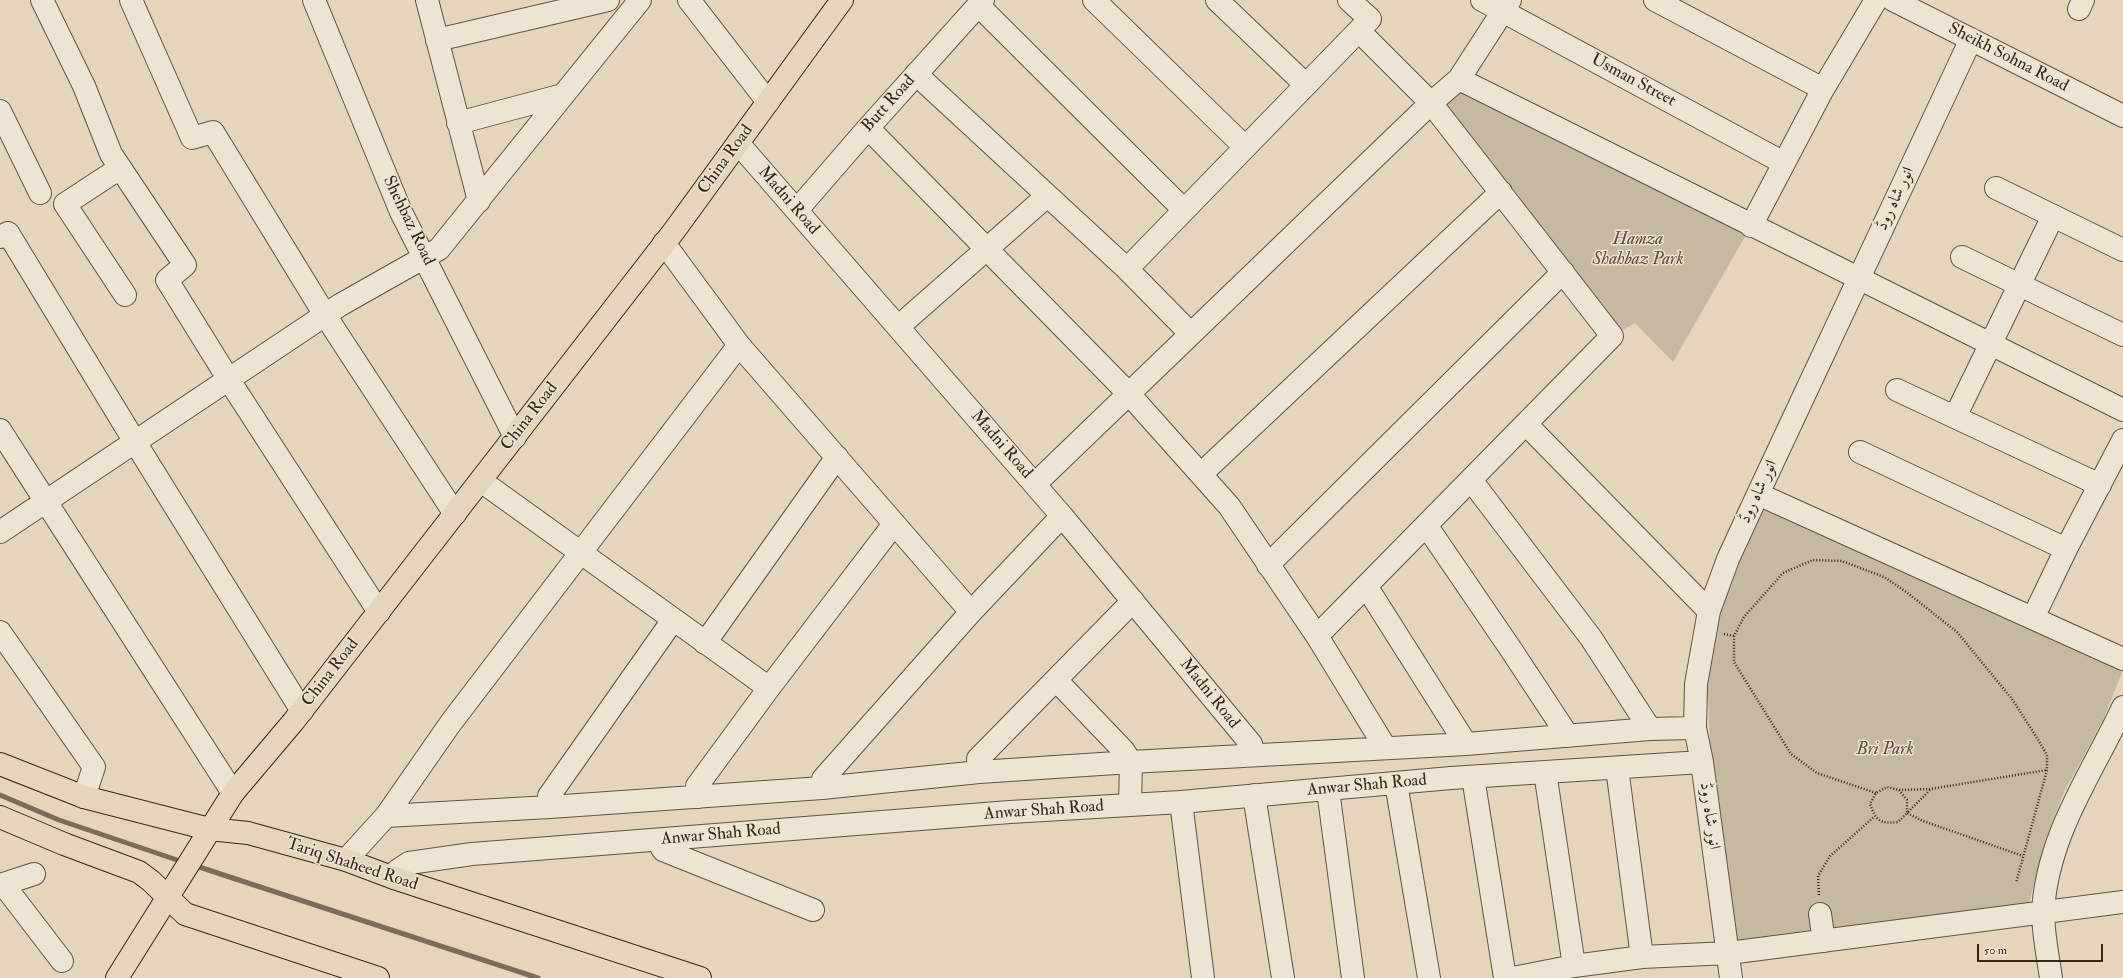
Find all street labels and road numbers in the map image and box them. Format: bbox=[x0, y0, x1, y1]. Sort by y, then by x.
street label: Sheikh Sohna Road bbox=[1945, 19, 2071, 97]
street label: Usman Street bbox=[1587, 50, 1679, 112]
street label: Butt Road bbox=[858, 71, 920, 137]
street label: China Road bbox=[694, 121, 758, 199]
street label: Madni Road bbox=[753, 163, 823, 239]
street label: انور شاہ روڈ bbox=[1872, 164, 1920, 234]
street label: Shehbaz Road bbox=[378, 173, 438, 269]
street label: China Road bbox=[497, 379, 563, 455]
street label: Madni Road bbox=[966, 407, 1036, 483]
street label: انور شاہ روڈ bbox=[1735, 457, 1783, 527]
street label: China Road bbox=[298, 635, 364, 711]
street label: Madni Road bbox=[1175, 655, 1243, 733]
street label: Anwar Shah Road bbox=[1306, 771, 1428, 801]
street label: انور شاہ روڈ bbox=[1694, 781, 1724, 851]
street label: Anwar Shah Road bbox=[983, 797, 1105, 825]
street label: Anwar Shah Road bbox=[660, 820, 782, 850]
street label: Tariq Shaheed Road bbox=[284, 834, 420, 896]

